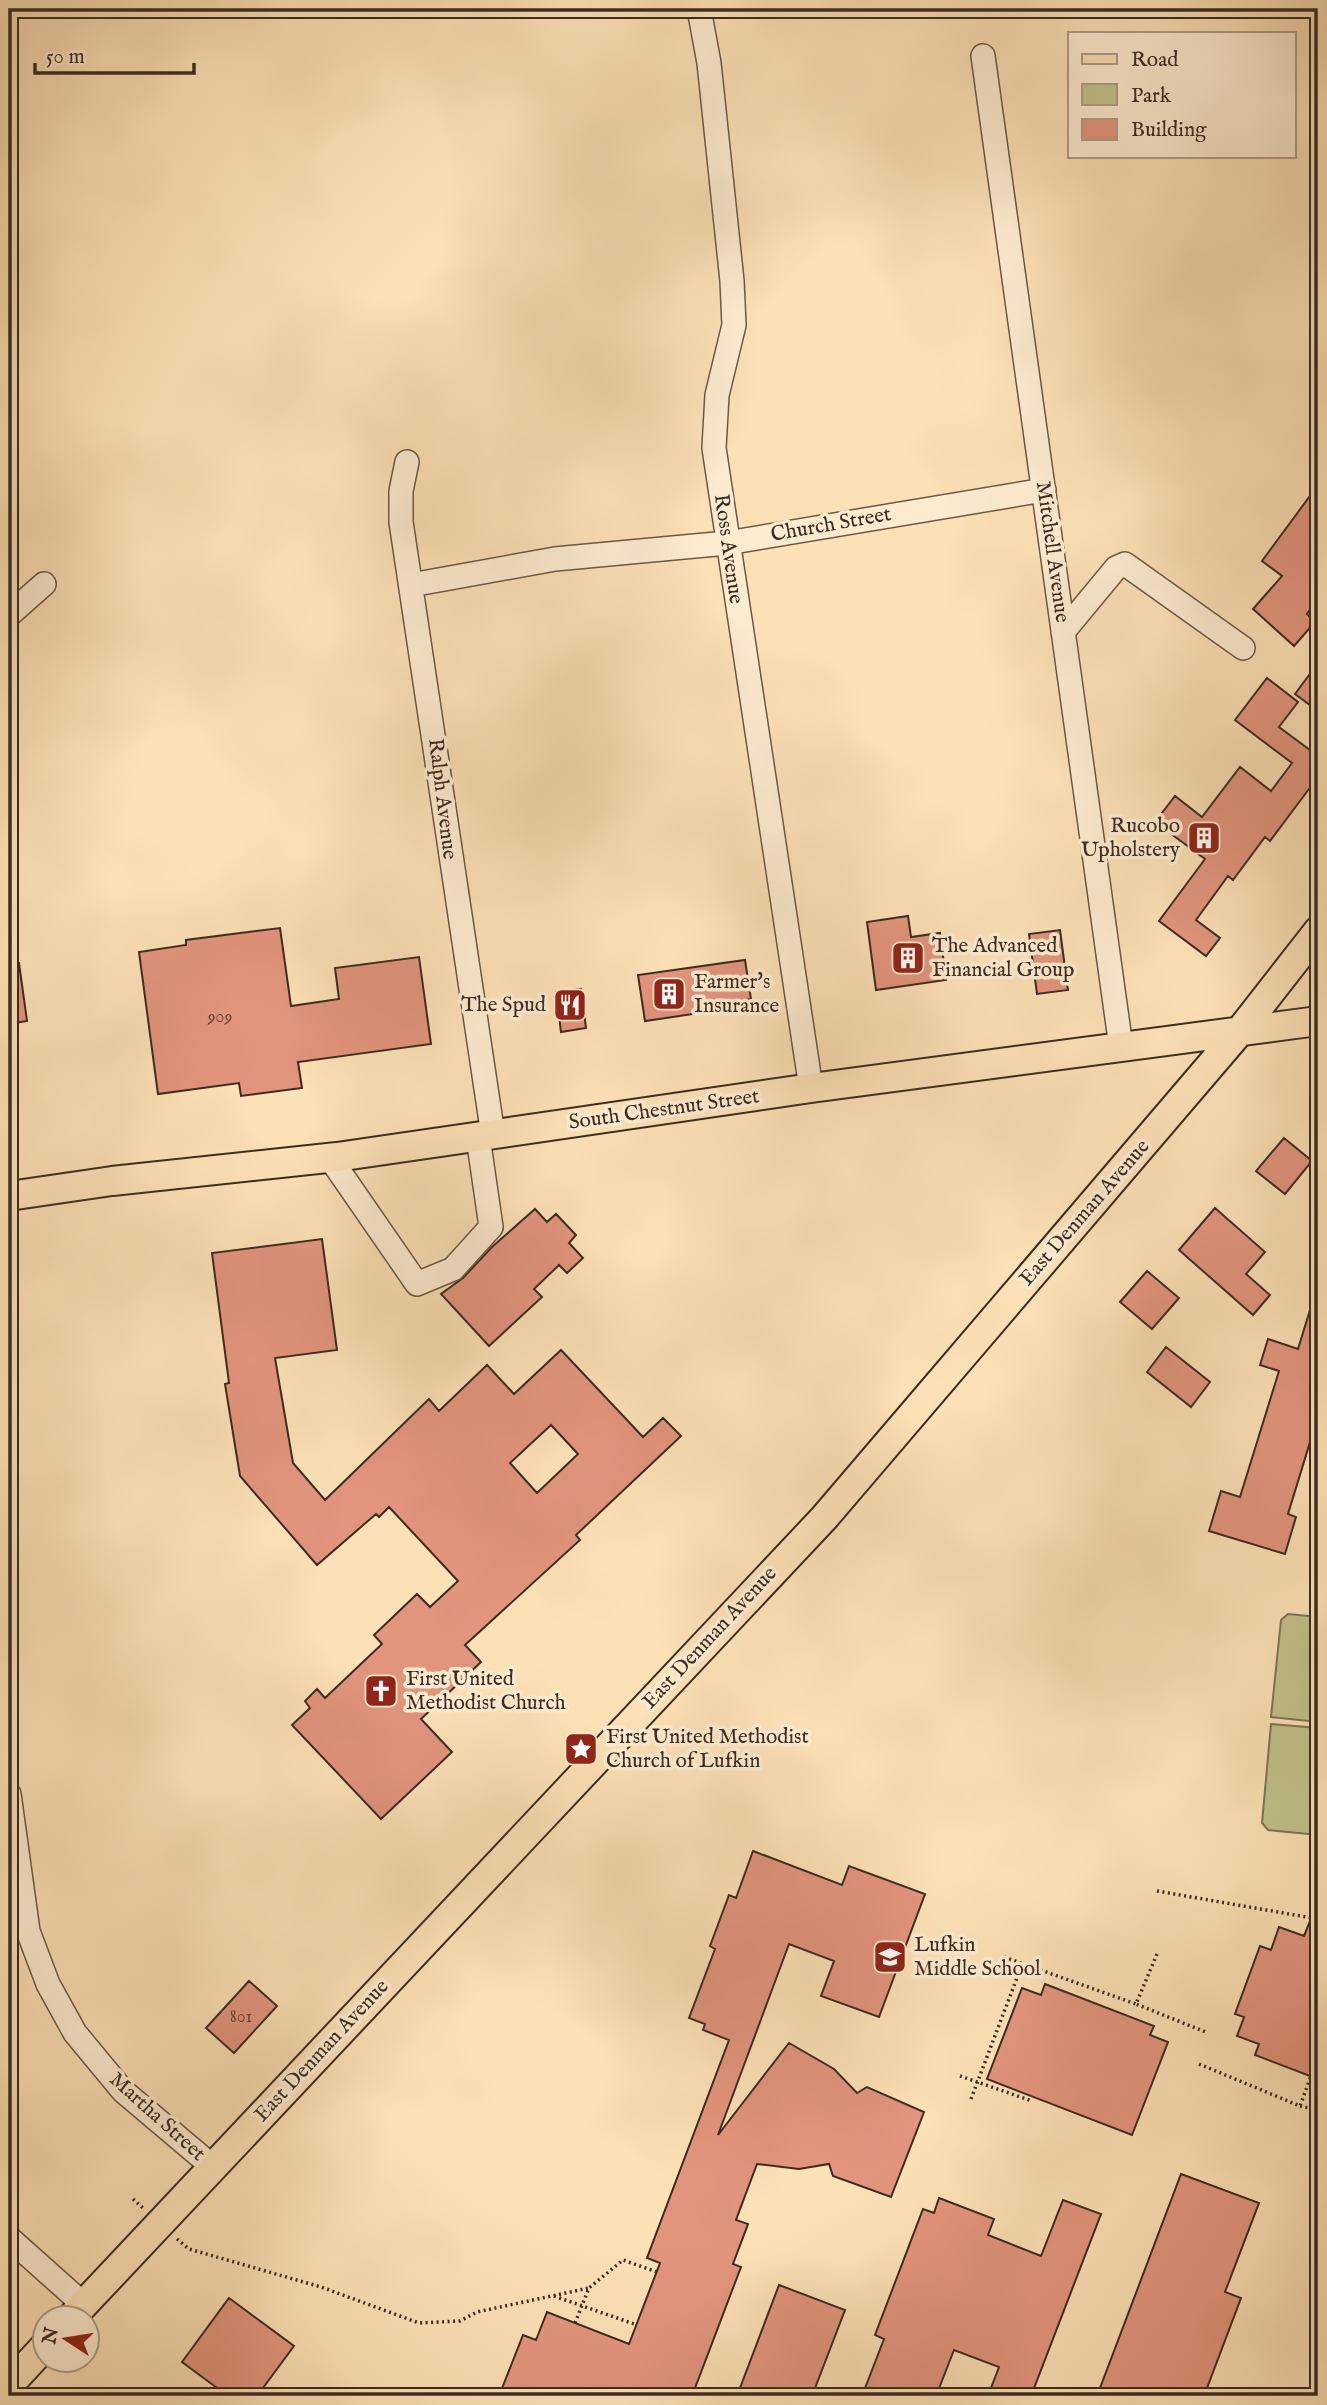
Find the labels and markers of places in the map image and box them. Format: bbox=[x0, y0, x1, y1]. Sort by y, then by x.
place label: Rucobo Upholstery bbox=[1081, 813, 1181, 864]
building icon: Rucobo Upholstery bbox=[1185, 819, 1223, 857]
place label: The Advanced Financial Group bbox=[932, 933, 1074, 984]
building icon: The Advanced Financial Group bbox=[889, 939, 927, 977]
place label: Farmer's Insurance bbox=[694, 969, 779, 1020]
building icon: Farmer's Insurance bbox=[650, 975, 688, 1013]
restaurant icon: The Spud bbox=[551, 986, 589, 1024]
place label: The Spud bbox=[461, 992, 547, 1019]
place label: First United Methodist Church bbox=[406, 1666, 566, 1717]
church icon: First United Methodist Church bbox=[362, 1672, 400, 1710]
place label: First United Methodist Church of Lufkin bbox=[606, 1724, 809, 1775]
place icon: First United Methodist Church of Lufkin bbox=[562, 1730, 600, 1768]
place label: Lufkin Middle School bbox=[914, 1932, 1041, 1983]
school or university icon: Lufkin Middle School bbox=[871, 1938, 909, 1976]

